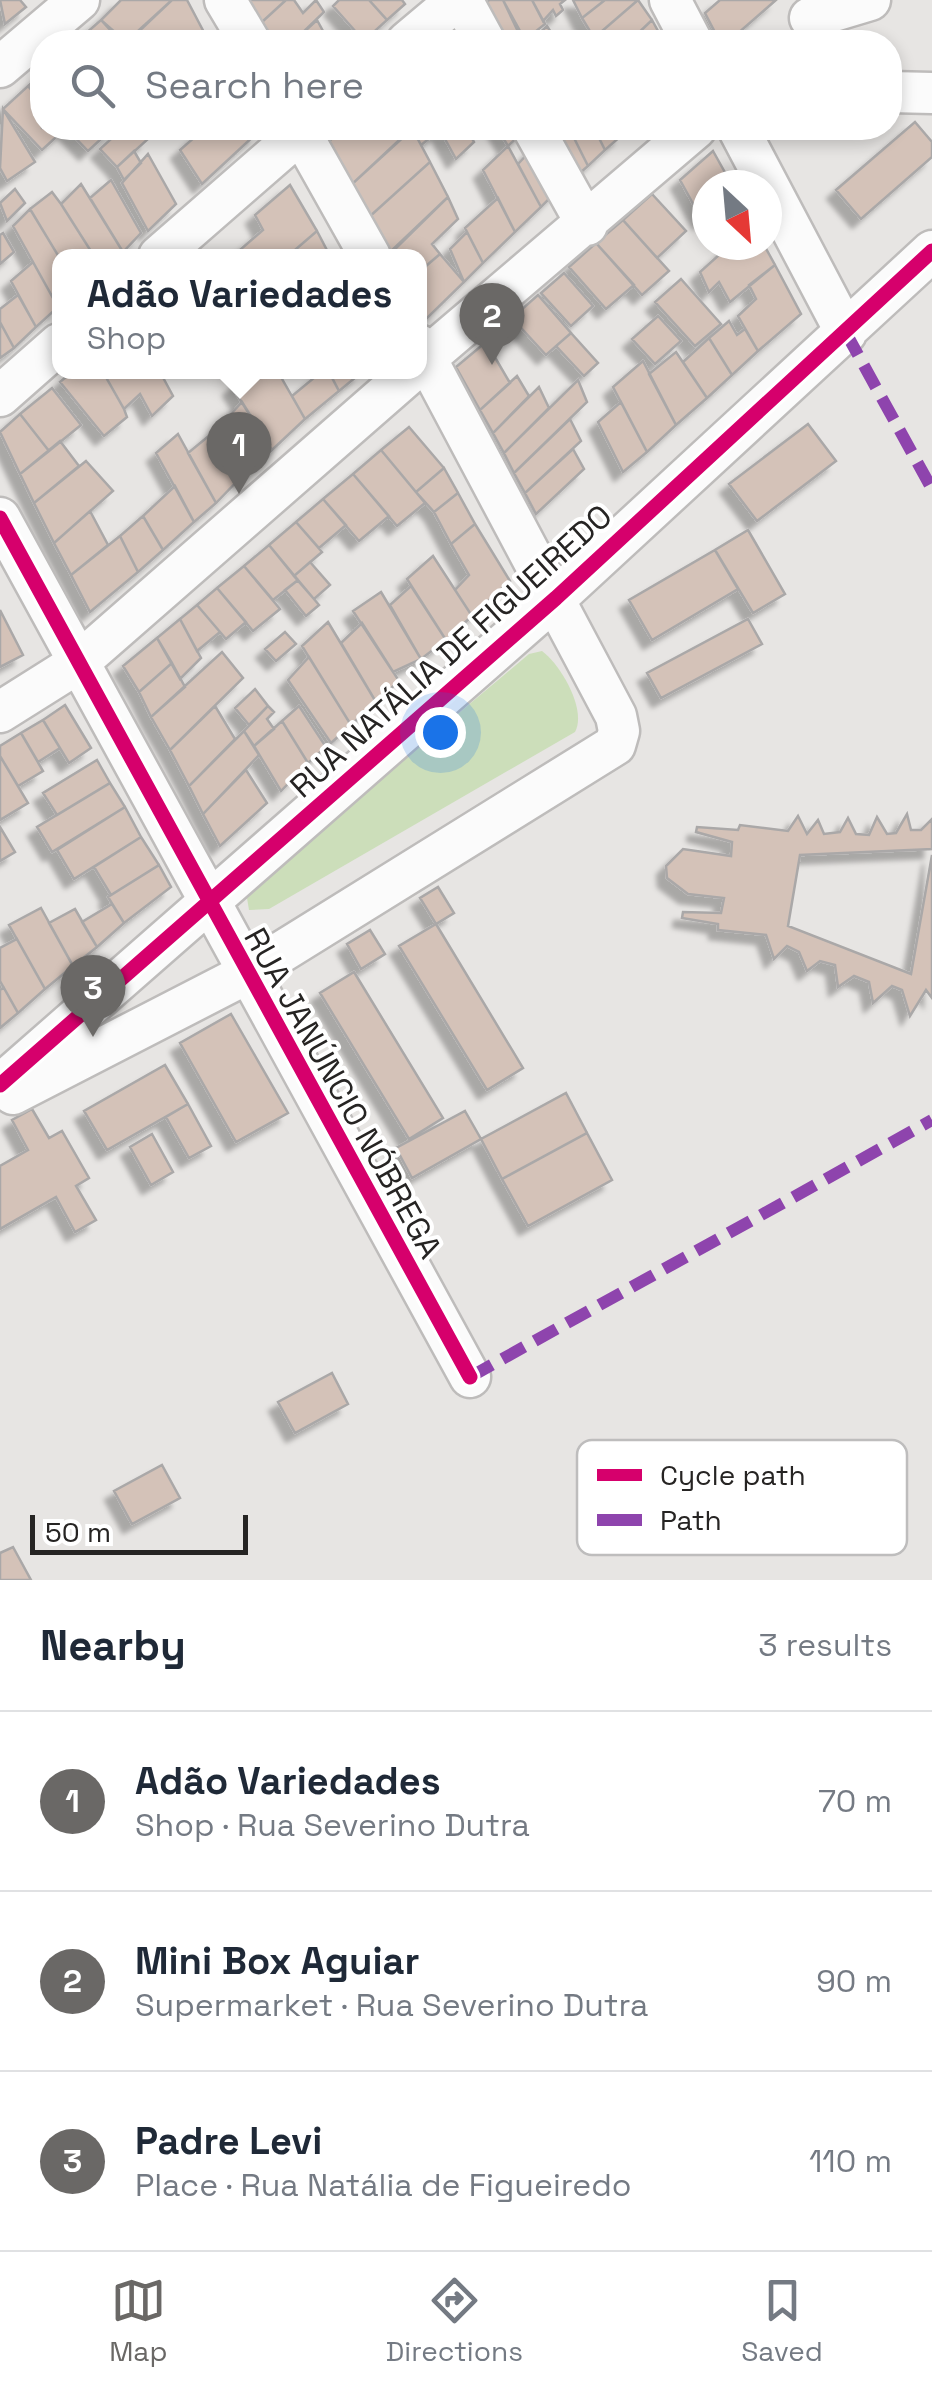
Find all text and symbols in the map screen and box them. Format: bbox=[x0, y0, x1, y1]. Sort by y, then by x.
search box bbox=[30, 30, 902, 140]
icon: search bbox=[65, 58, 120, 113]
text: Search here bbox=[145, 61, 364, 109]
north arrow bbox=[692, 170, 782, 260]
popup bbox=[52, 249, 427, 379]
text: Adão Variedades bbox=[87, 270, 392, 318]
pin: 2 bbox=[460, 282, 524, 365]
text: Shop bbox=[87, 318, 166, 358]
pin: 1 bbox=[206, 412, 272, 494]
street label: RUA NATÁLIA DE FIGUEIREDO bbox=[282, 496, 620, 806]
your location bbox=[415, 707, 466, 758]
street label: RUA JANÚNCIO NÓBREGA bbox=[235, 921, 451, 1265]
pin: 3 bbox=[61, 954, 126, 1037]
legend bbox=[577, 1440, 907, 1555]
text: Cycle path bbox=[660, 1457, 806, 1493]
text: Path bbox=[660, 1502, 722, 1538]
scale bar bbox=[30, 1510, 248, 1554]
text: 50 m bbox=[45, 1514, 111, 1550]
text: Nearby bbox=[40, 1619, 186, 1672]
text: 3 results bbox=[758, 1625, 892, 1665]
text: Adão Variedades bbox=[135, 1757, 441, 1805]
text: 1 bbox=[65, 1781, 80, 1821]
text: 70 m bbox=[818, 1781, 892, 1821]
text: Shop · Rua Severino Dutra bbox=[135, 1805, 530, 1845]
text: Mini Box Aguiar bbox=[135, 1937, 420, 1985]
text: 2 bbox=[63, 1961, 82, 2001]
text: 90 m bbox=[816, 1961, 892, 2001]
text: Supermarket · Rua Severino Dutra bbox=[135, 1985, 648, 2025]
text: Padre Levi bbox=[135, 2117, 322, 2165]
text: 3 bbox=[63, 2141, 82, 2181]
text: 110 m bbox=[809, 2141, 892, 2181]
text: Place · Rua Natália de Figueiredo bbox=[135, 2165, 632, 2205]
tab: Map bbox=[109, 2273, 167, 2369]
tab: Directions bbox=[386, 2273, 523, 2369]
tab: Saved bbox=[741, 2273, 823, 2369]

